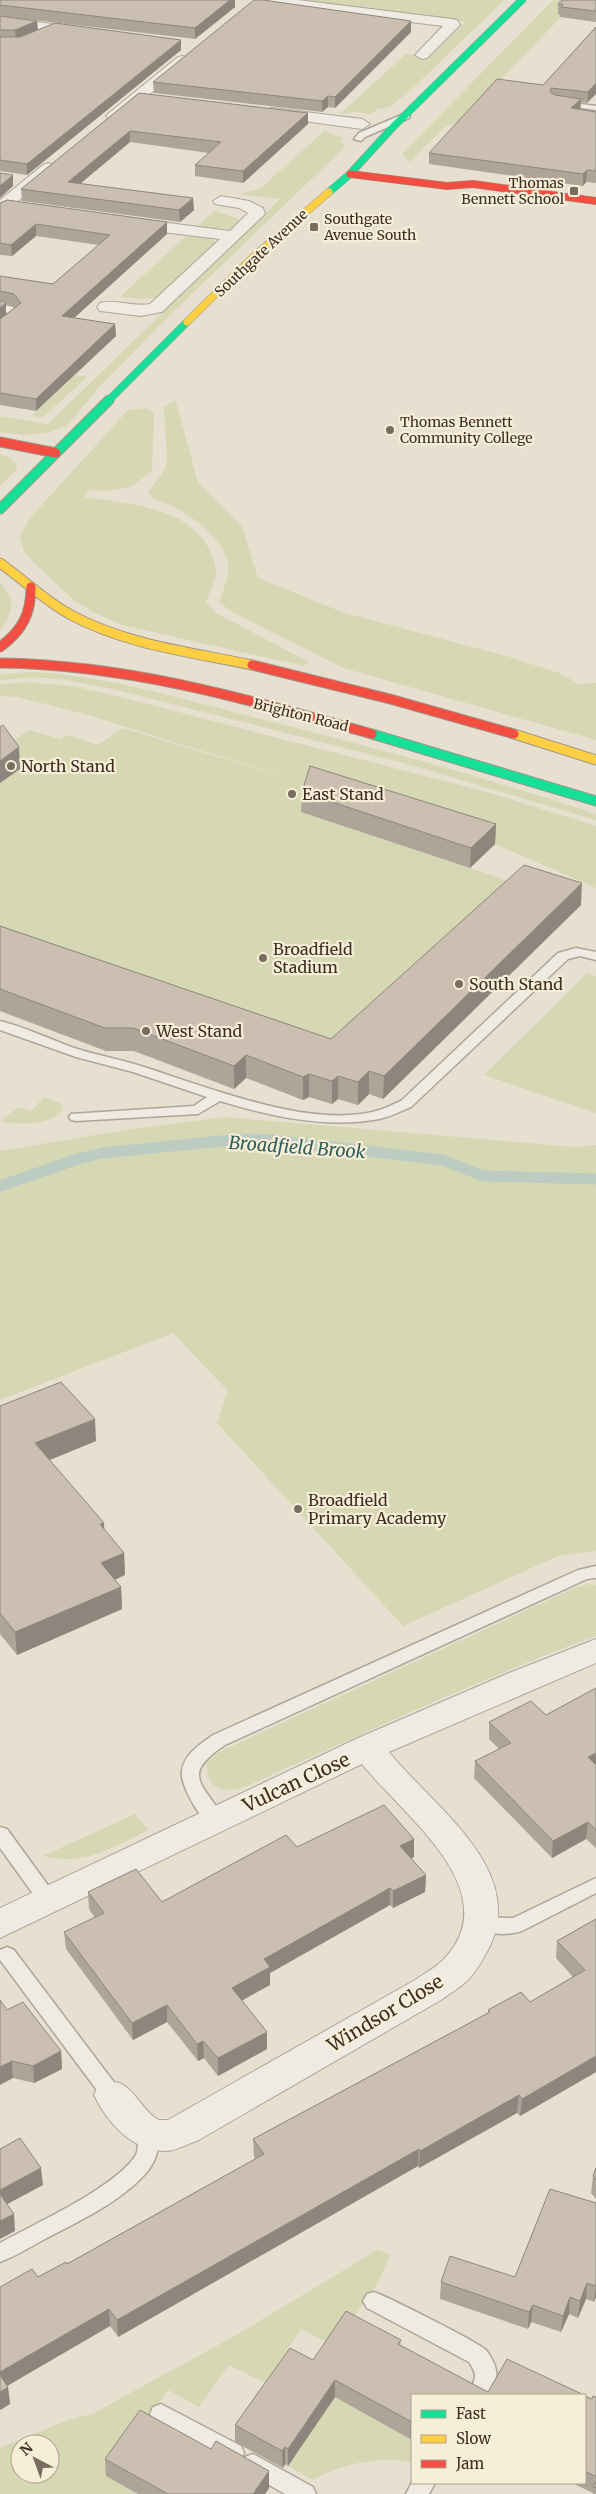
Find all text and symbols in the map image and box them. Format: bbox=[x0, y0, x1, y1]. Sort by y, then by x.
place label: Thomas Bennett School bbox=[461, 174, 565, 208]
marker: Thomas Bennett School bbox=[568, 185, 580, 197]
street label: Southgate Avenue bbox=[211, 205, 311, 301]
place label: Southgate Avenue South bbox=[323, 210, 416, 244]
marker: Southgate Avenue South bbox=[308, 221, 320, 233]
place label: Thomas Bennett Community College bbox=[400, 413, 533, 447]
marker: Thomas Bennett Community College bbox=[384, 424, 396, 436]
street label: Brighton Road bbox=[252, 695, 351, 736]
place label: North Stand bbox=[21, 756, 115, 776]
marker: North Stand bbox=[5, 760, 17, 772]
place label: East Stand bbox=[302, 784, 384, 804]
marker: East Stand bbox=[286, 788, 298, 800]
place label: Broadfield Stadium bbox=[273, 939, 353, 977]
marker: Broadfield Stadium bbox=[257, 952, 269, 964]
place label: South Stand bbox=[469, 974, 563, 994]
marker: South Stand bbox=[453, 978, 465, 990]
place label: West Stand bbox=[155, 1021, 243, 1041]
marker: West Stand bbox=[140, 1025, 152, 1037]
water label: Broadfield Brook bbox=[228, 1131, 366, 1163]
place label: Broadfield Primary Academy bbox=[308, 1490, 447, 1528]
marker: Broadfield Primary Academy bbox=[292, 1503, 304, 1515]
street label: Vulcan Close bbox=[238, 1747, 353, 1818]
street label: Windsor Close bbox=[322, 1969, 447, 2058]
legend bbox=[411, 2394, 586, 2484]
text: Fast bbox=[456, 2404, 486, 2423]
text: Slow bbox=[456, 2429, 491, 2448]
north arrow bbox=[10, 2434, 60, 2484]
text: N bbox=[16, 2439, 37, 2460]
text: Jam bbox=[455, 2454, 484, 2473]

